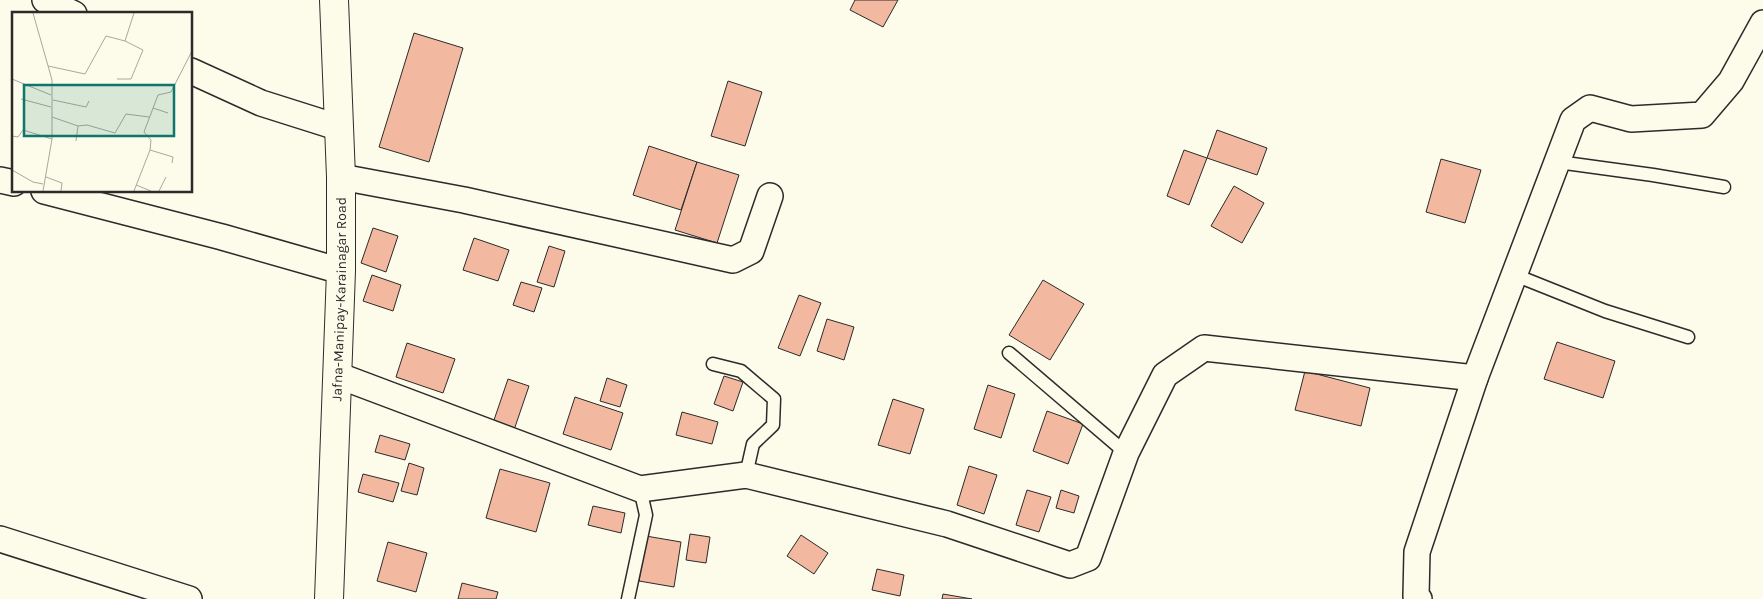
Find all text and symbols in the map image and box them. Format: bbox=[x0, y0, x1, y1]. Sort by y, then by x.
inset map bbox=[12, 12, 192, 192]
street label: Jafna-Manipay-Karainagar Road bbox=[328, 197, 350, 402]

